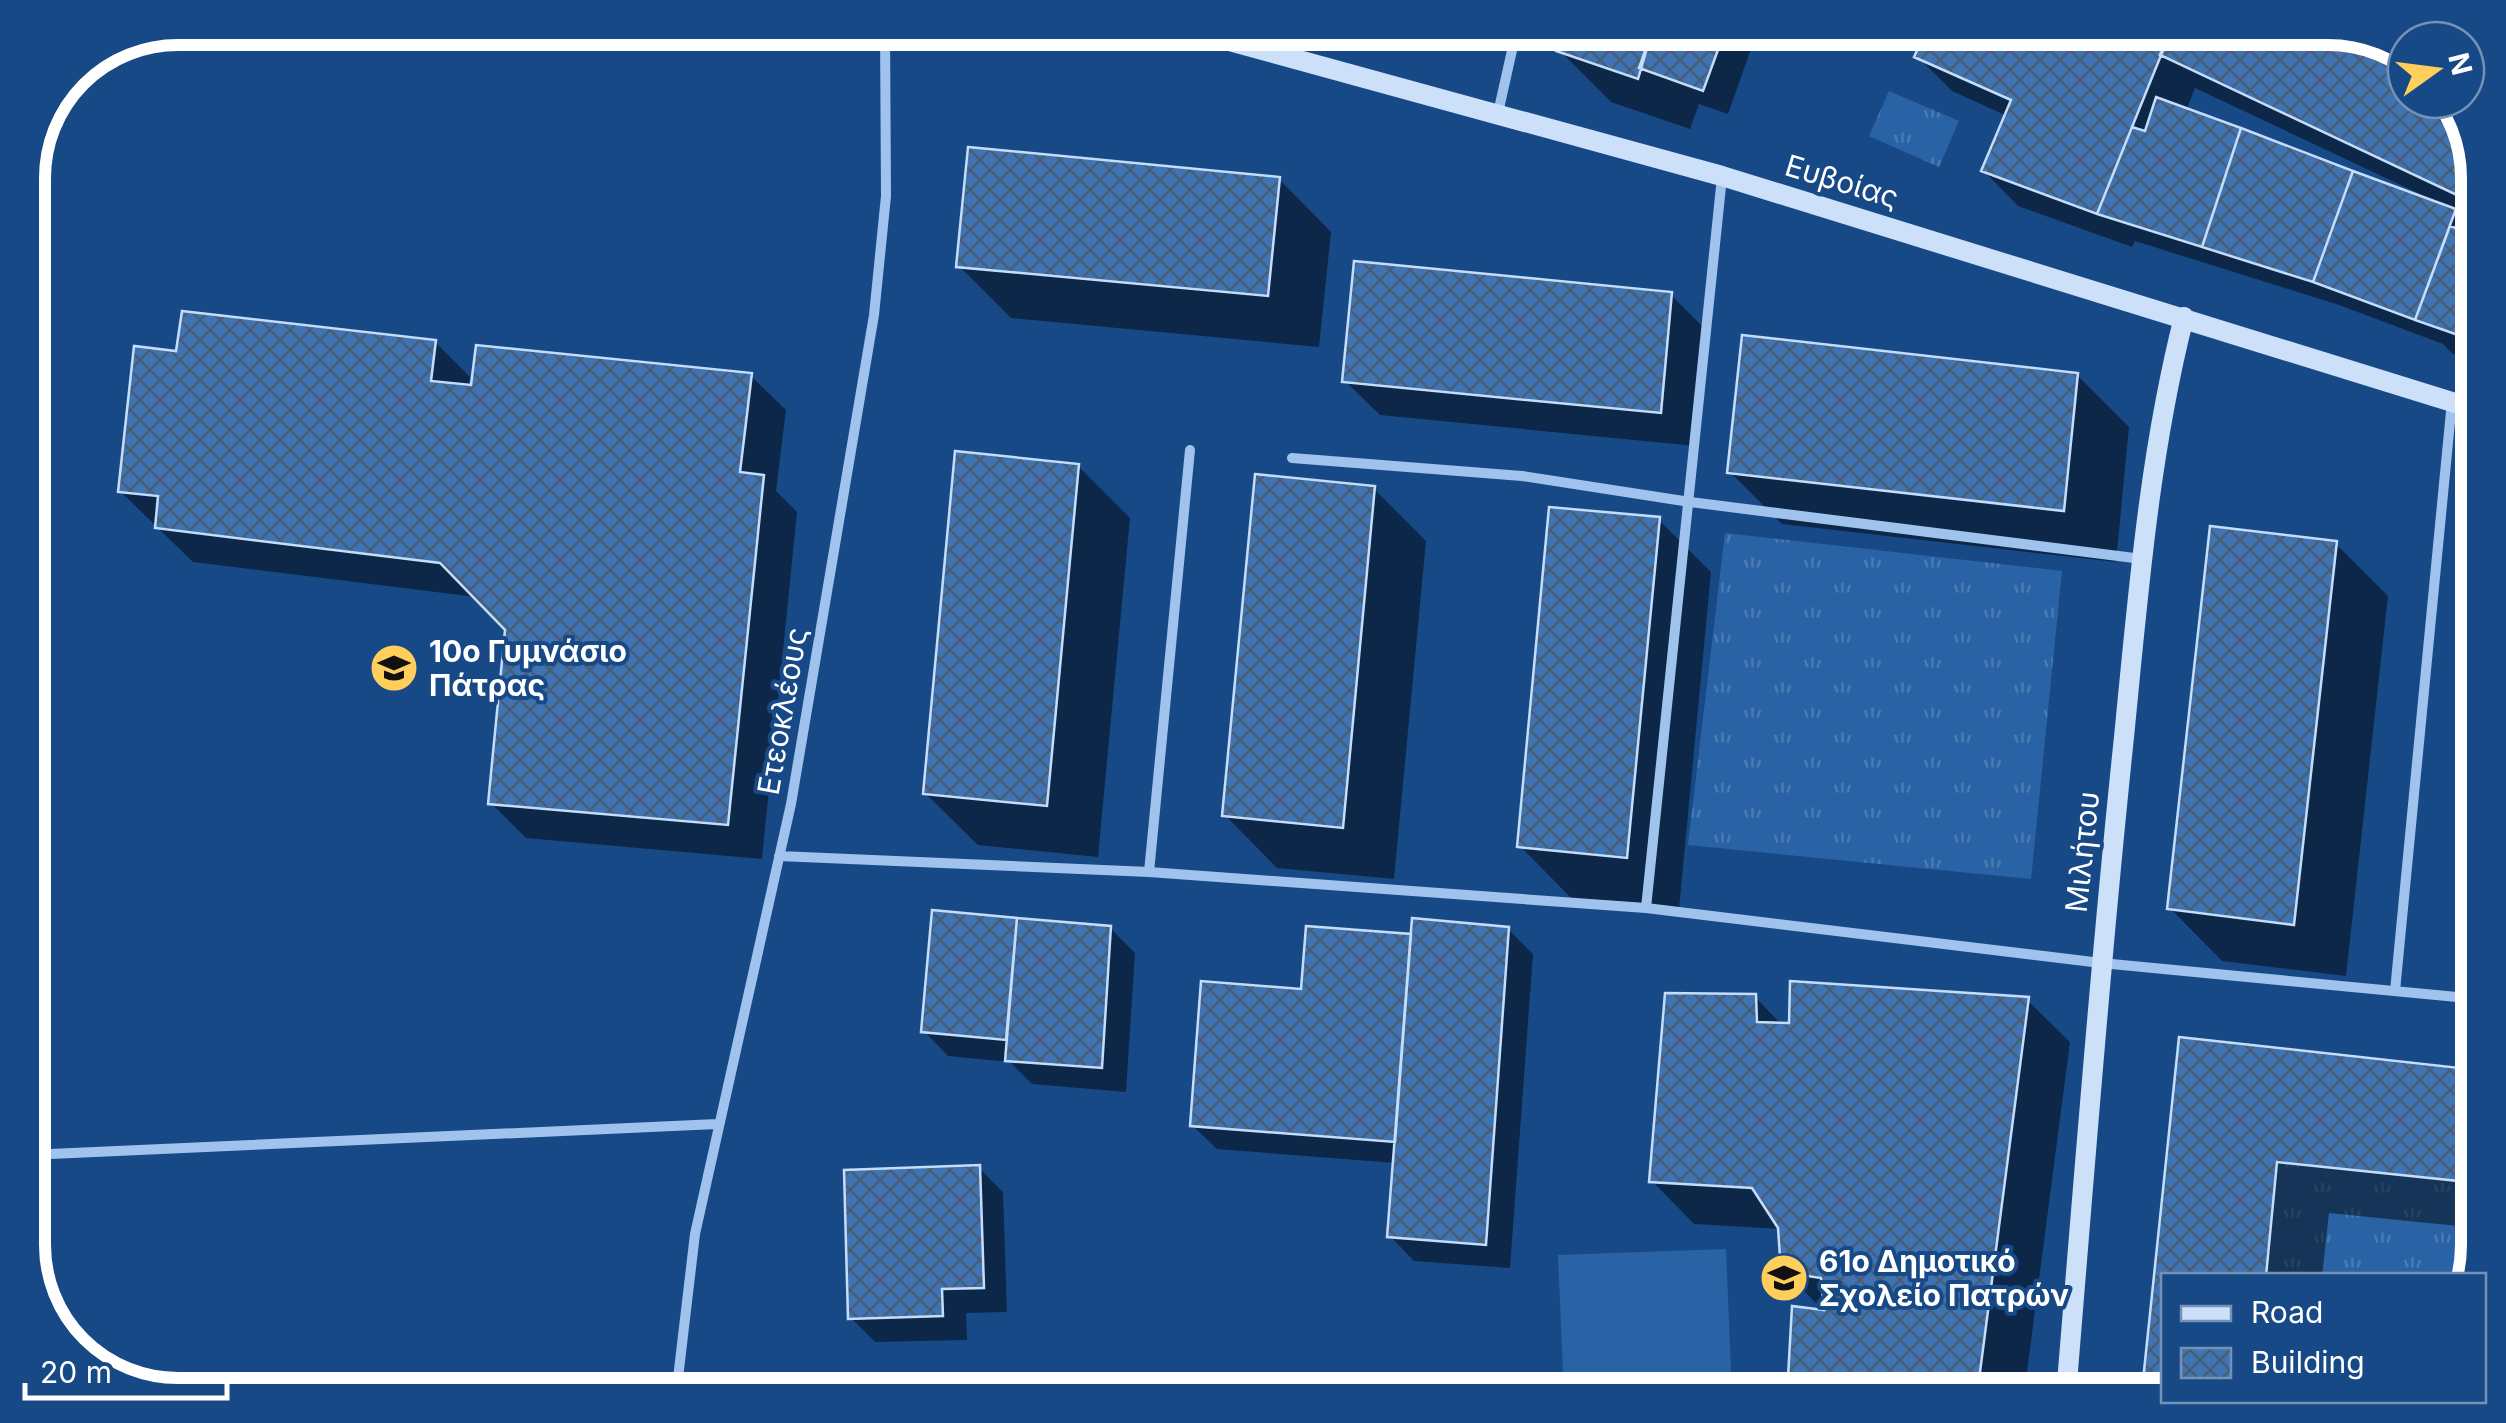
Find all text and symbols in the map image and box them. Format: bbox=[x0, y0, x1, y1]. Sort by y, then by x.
north arrow bbox=[2386, 20, 2486, 120]
text: N bbox=[2441, 49, 2479, 78]
street label: Ευβοίας bbox=[1781, 147, 1903, 215]
street label: Ετεοκλέους bbox=[750, 625, 814, 797]
place label: 10ο Γυμνάσιο Πάτρας bbox=[429, 633, 627, 703]
school or university icon: 10ο Γυμνάσιο Πάτρας bbox=[368, 642, 420, 694]
street label: Μιλήτου bbox=[2058, 790, 2106, 914]
place label: 61ο Δημοτικό Σχολείο Πατρών bbox=[1819, 1243, 2069, 1313]
school or university icon: 61ο Δημοτικό Σχολείο Πατρών bbox=[1758, 1252, 1810, 1304]
legend bbox=[2161, 1273, 2486, 1403]
text: Road bbox=[2251, 1294, 2323, 1330]
scale bar bbox=[25, 1338, 228, 1400]
text: Building bbox=[2251, 1344, 2365, 1380]
text: 20 m bbox=[40, 1354, 112, 1390]

